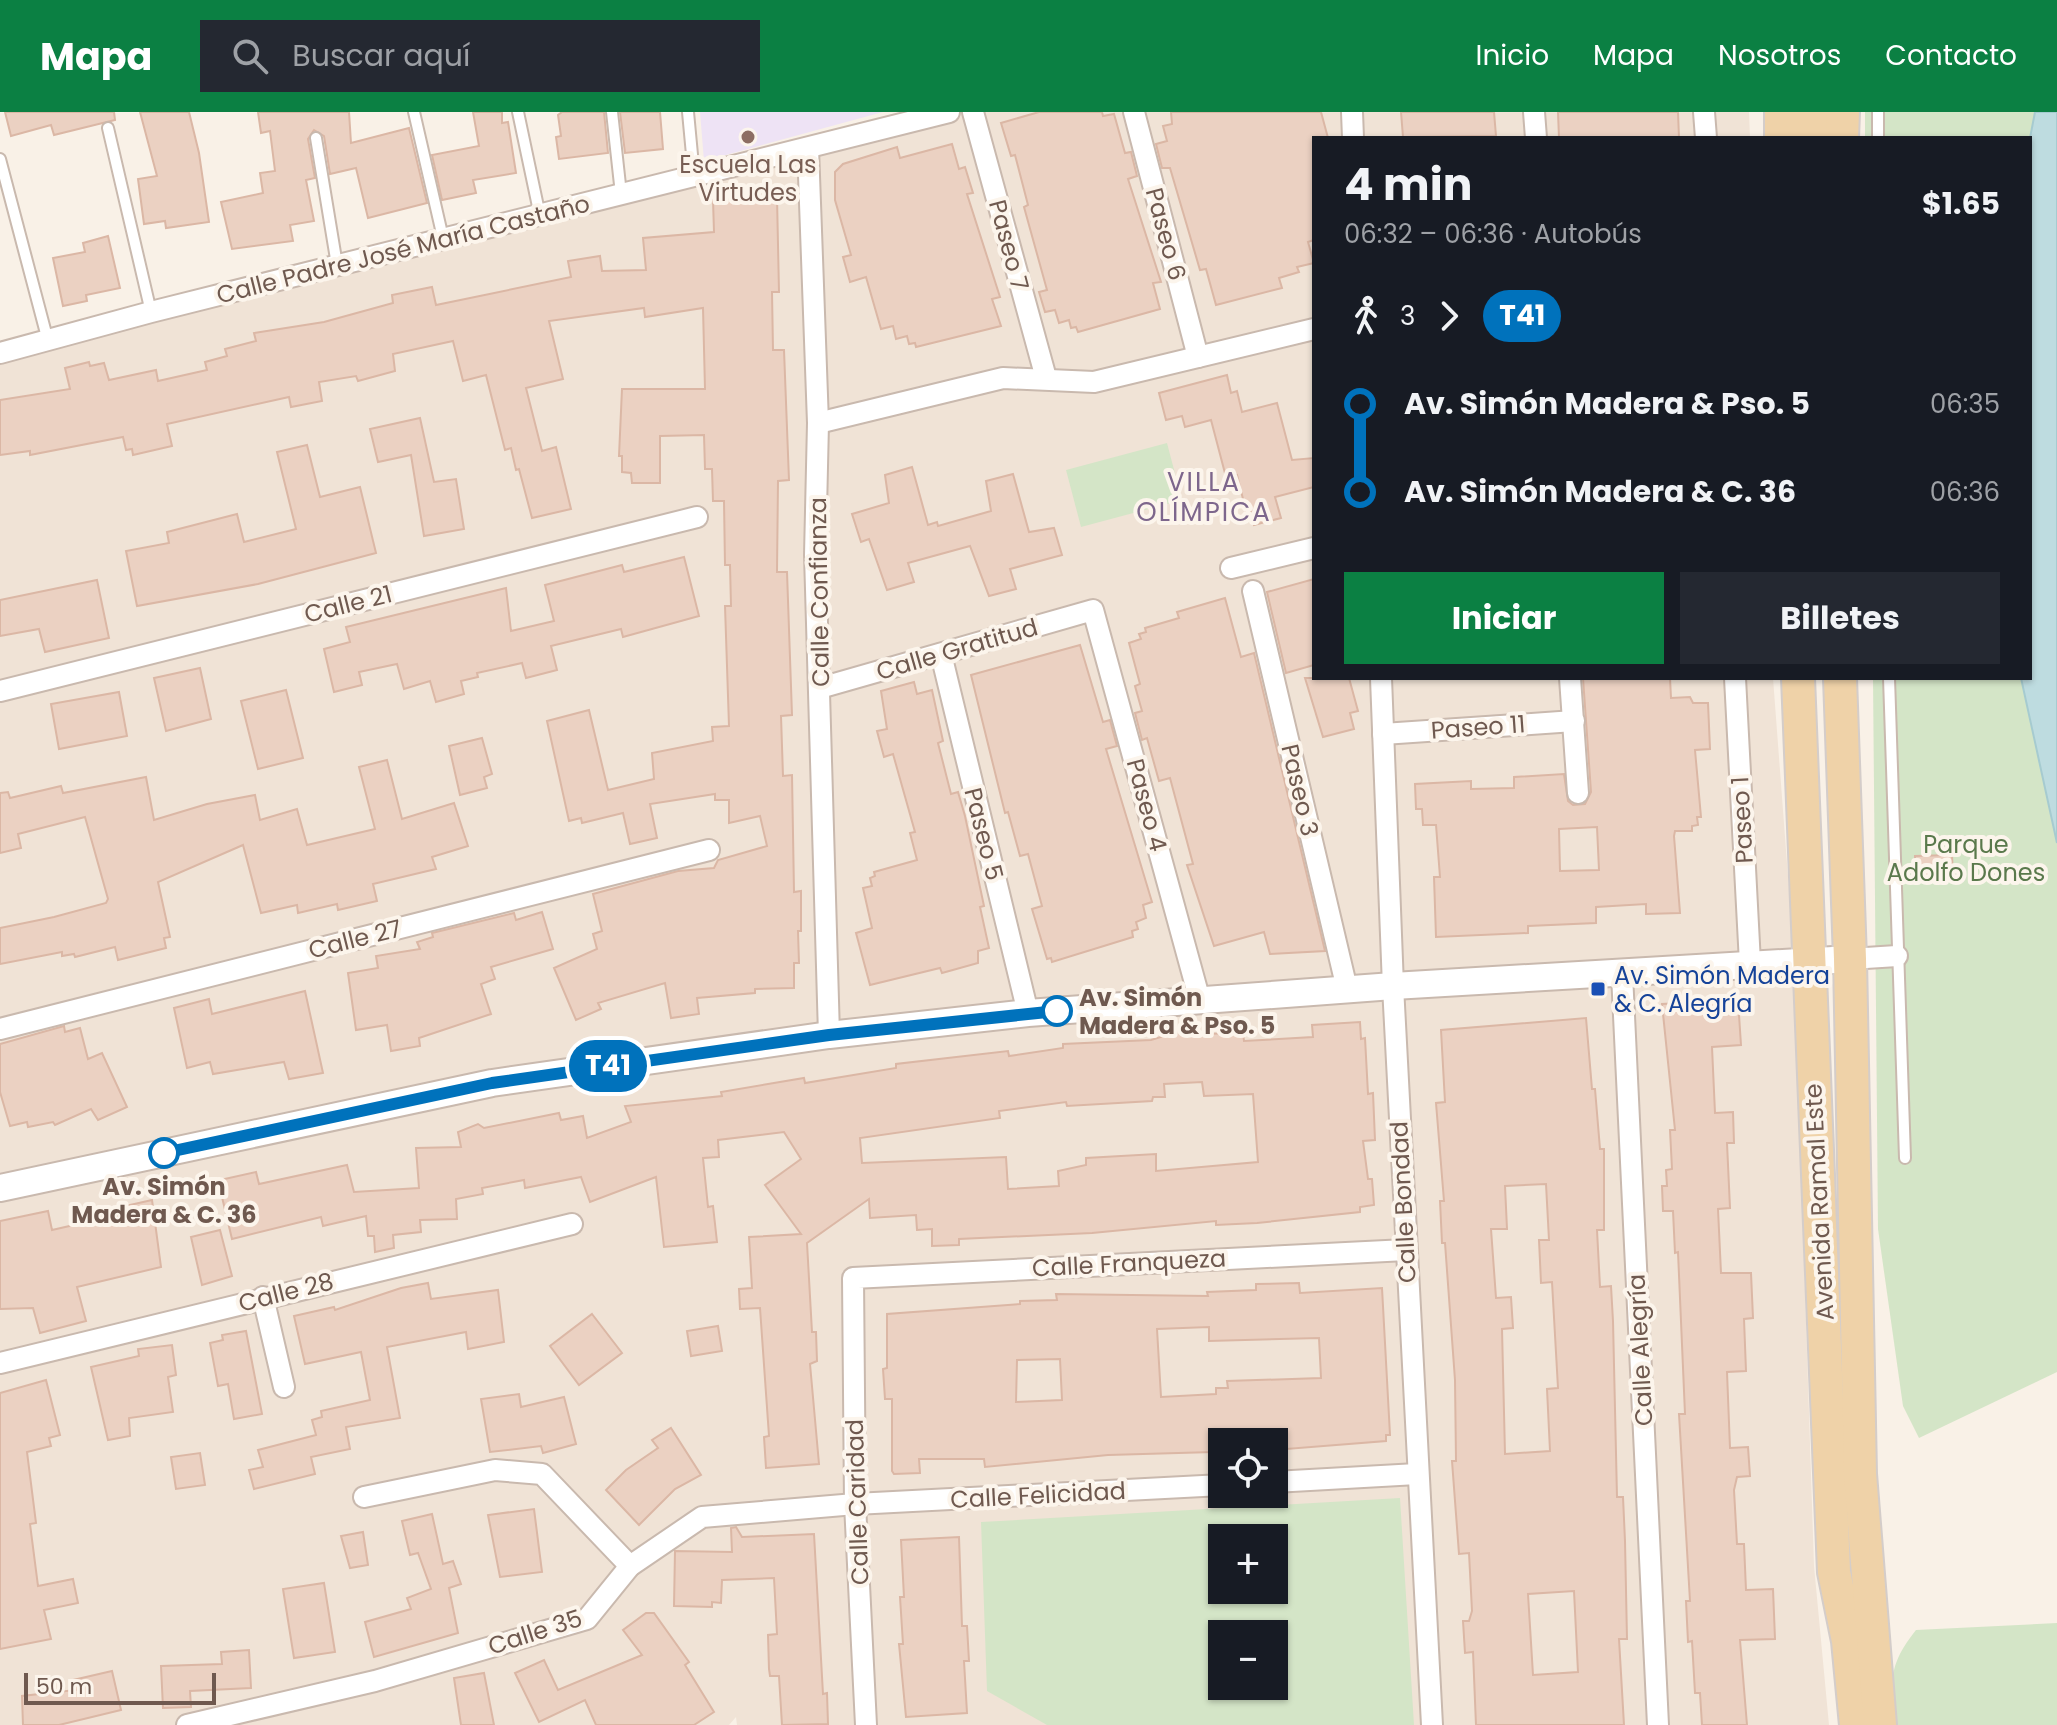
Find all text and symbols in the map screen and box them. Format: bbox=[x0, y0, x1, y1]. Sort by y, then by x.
search box bbox=[200, 20, 760, 92]
text: Mapa bbox=[40, 30, 152, 83]
icon: search bbox=[228, 34, 272, 78]
text: Buscar aquí bbox=[292, 34, 470, 77]
text: Inicio bbox=[1476, 36, 1549, 75]
text: Mapa bbox=[1593, 36, 1674, 75]
text: Nosotros bbox=[1718, 36, 1841, 75]
text: Contacto bbox=[1885, 36, 2017, 75]
marker: Escuela Las Virtudes bbox=[739, 128, 757, 146]
place label: Escuela Las Virtudes bbox=[679, 148, 817, 209]
text: 4 min bbox=[1344, 154, 1472, 215]
text: $1.65 bbox=[1922, 182, 2000, 225]
street label: Paseo 6 bbox=[1138, 184, 1194, 284]
street label: Calle Padre José María Castaño bbox=[213, 187, 593, 311]
street label: Paseo 7 bbox=[981, 196, 1037, 294]
text: 06:32 – 06:36 · Autobús bbox=[1344, 216, 1642, 252]
icon: walk bbox=[1344, 294, 1388, 338]
icon: forward bbox=[1427, 294, 1471, 338]
text: T41 bbox=[1499, 296, 1545, 335]
text: 3 bbox=[1400, 298, 1415, 334]
text: Av. Simón Madera & Pso. 5 bbox=[1404, 382, 1810, 425]
text: 06:35 bbox=[1930, 386, 2000, 422]
district label: VILLA OLÍMPICA bbox=[1136, 464, 1272, 530]
text: Av. Simón Madera & C. 36 bbox=[1404, 470, 1796, 513]
text: 06:36 bbox=[1930, 474, 2000, 510]
street label: Calle Confianza bbox=[801, 497, 837, 687]
button: Iniciar bbox=[1344, 572, 1664, 664]
button: Billetes bbox=[1680, 572, 2000, 664]
street label: Calle 21 bbox=[301, 577, 395, 631]
street label: Calle Gratitud bbox=[872, 610, 1042, 688]
street label: Paseo 11 bbox=[1430, 707, 1526, 747]
street label: Paseo 3 bbox=[1273, 741, 1327, 839]
street label: Paseo 4 bbox=[1119, 755, 1175, 855]
street label: Paseo 1 bbox=[1723, 776, 1761, 864]
street label: Paseo 5 bbox=[957, 784, 1011, 884]
park label: Parque Adolfo Dones bbox=[1887, 828, 2045, 889]
street label: Calle 27 bbox=[305, 912, 405, 966]
place label: Av. Simón Madera & C. Alegría bbox=[1614, 959, 1830, 1020]
marker: Av. Simón Madera & C. Alegría bbox=[1589, 980, 1607, 998]
place label: Av. Simón Madera & Pso. 5 bbox=[1079, 981, 1275, 1042]
marker: Av. Simón Madera & Pso. 5 bbox=[1042, 996, 1072, 1026]
line badge: T41 bbox=[562, 1040, 654, 1092]
text: T41 bbox=[585, 1046, 631, 1085]
street label: Avenida Ramal Este bbox=[1796, 1083, 1842, 1321]
street label: Calle Bondad bbox=[1382, 1120, 1424, 1284]
marker: Av. Simón Madera & C. 36 bbox=[149, 1138, 179, 1168]
place label: Av. Simón Madera & C. 36 bbox=[71, 1170, 257, 1231]
street label: Calle Franqueza bbox=[1031, 1241, 1227, 1285]
street label: Calle 28 bbox=[235, 1264, 337, 1320]
street label: Calle Alegría bbox=[1620, 1273, 1660, 1427]
street label: Calle Caridad bbox=[838, 1418, 876, 1586]
map controls bbox=[1208, 1428, 1288, 1700]
button: locate bbox=[1208, 1428, 1288, 1508]
street label: Calle Felicidad bbox=[949, 1474, 1127, 1516]
button: + bbox=[1208, 1524, 1288, 1604]
street label: Calle 35 bbox=[484, 1601, 586, 1663]
button: − bbox=[1208, 1620, 1288, 1700]
scale bar bbox=[24, 1669, 216, 1705]
text: 50 m bbox=[36, 1671, 92, 1702]

